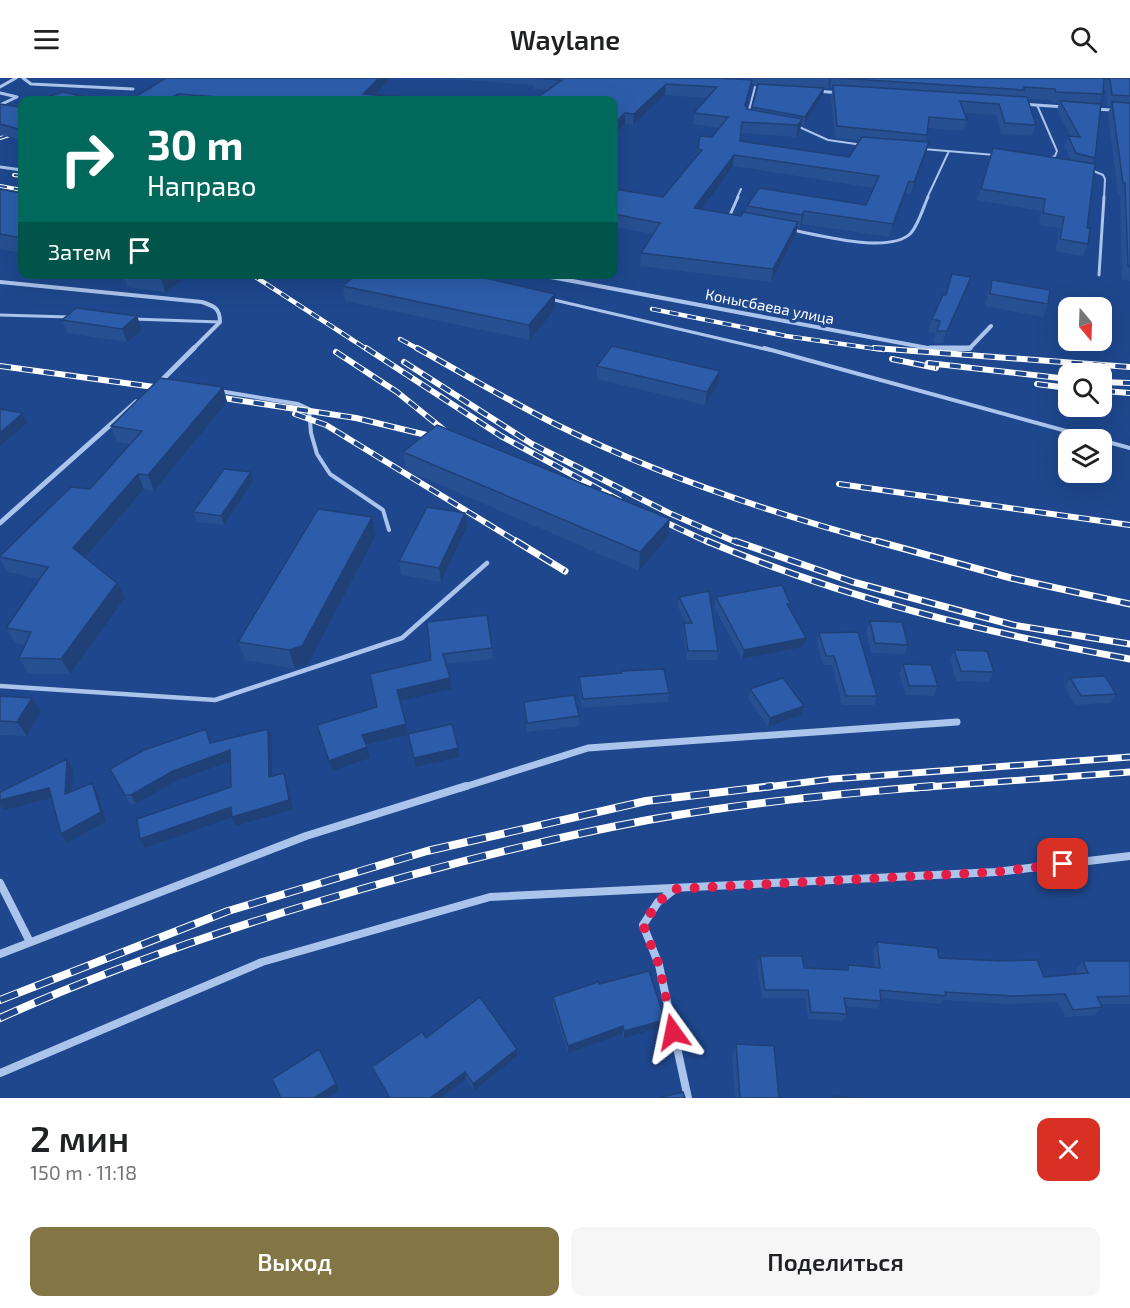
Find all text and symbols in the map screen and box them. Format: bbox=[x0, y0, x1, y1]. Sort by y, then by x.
icon: menu bbox=[30, 23, 63, 56]
text: Waylane bbox=[510, 23, 620, 55]
icon: search bbox=[1067, 23, 1100, 56]
text: 30 m bbox=[147, 118, 243, 168]
icon: right bbox=[48, 120, 126, 198]
text: Направо bbox=[147, 169, 256, 201]
icon: arrive bbox=[123, 234, 156, 267]
text: Затем bbox=[48, 238, 111, 264]
street label: Конысбаева улица bbox=[704, 285, 836, 328]
north arrow bbox=[1058, 297, 1112, 351]
map controls bbox=[1058, 297, 1112, 483]
button: search bbox=[1058, 363, 1112, 417]
button: layers bbox=[1058, 429, 1112, 483]
pin bbox=[1037, 838, 1088, 889]
icon: arrive bbox=[1046, 847, 1079, 880]
position arrow bbox=[641, 1000, 705, 1064]
text: 2 мин bbox=[30, 1116, 129, 1159]
button: close bbox=[1037, 1118, 1100, 1181]
text: 150 m · 11:18 bbox=[30, 1160, 137, 1184]
button: Выход bbox=[30, 1227, 559, 1296]
button: Поделиться bbox=[571, 1227, 1100, 1296]

